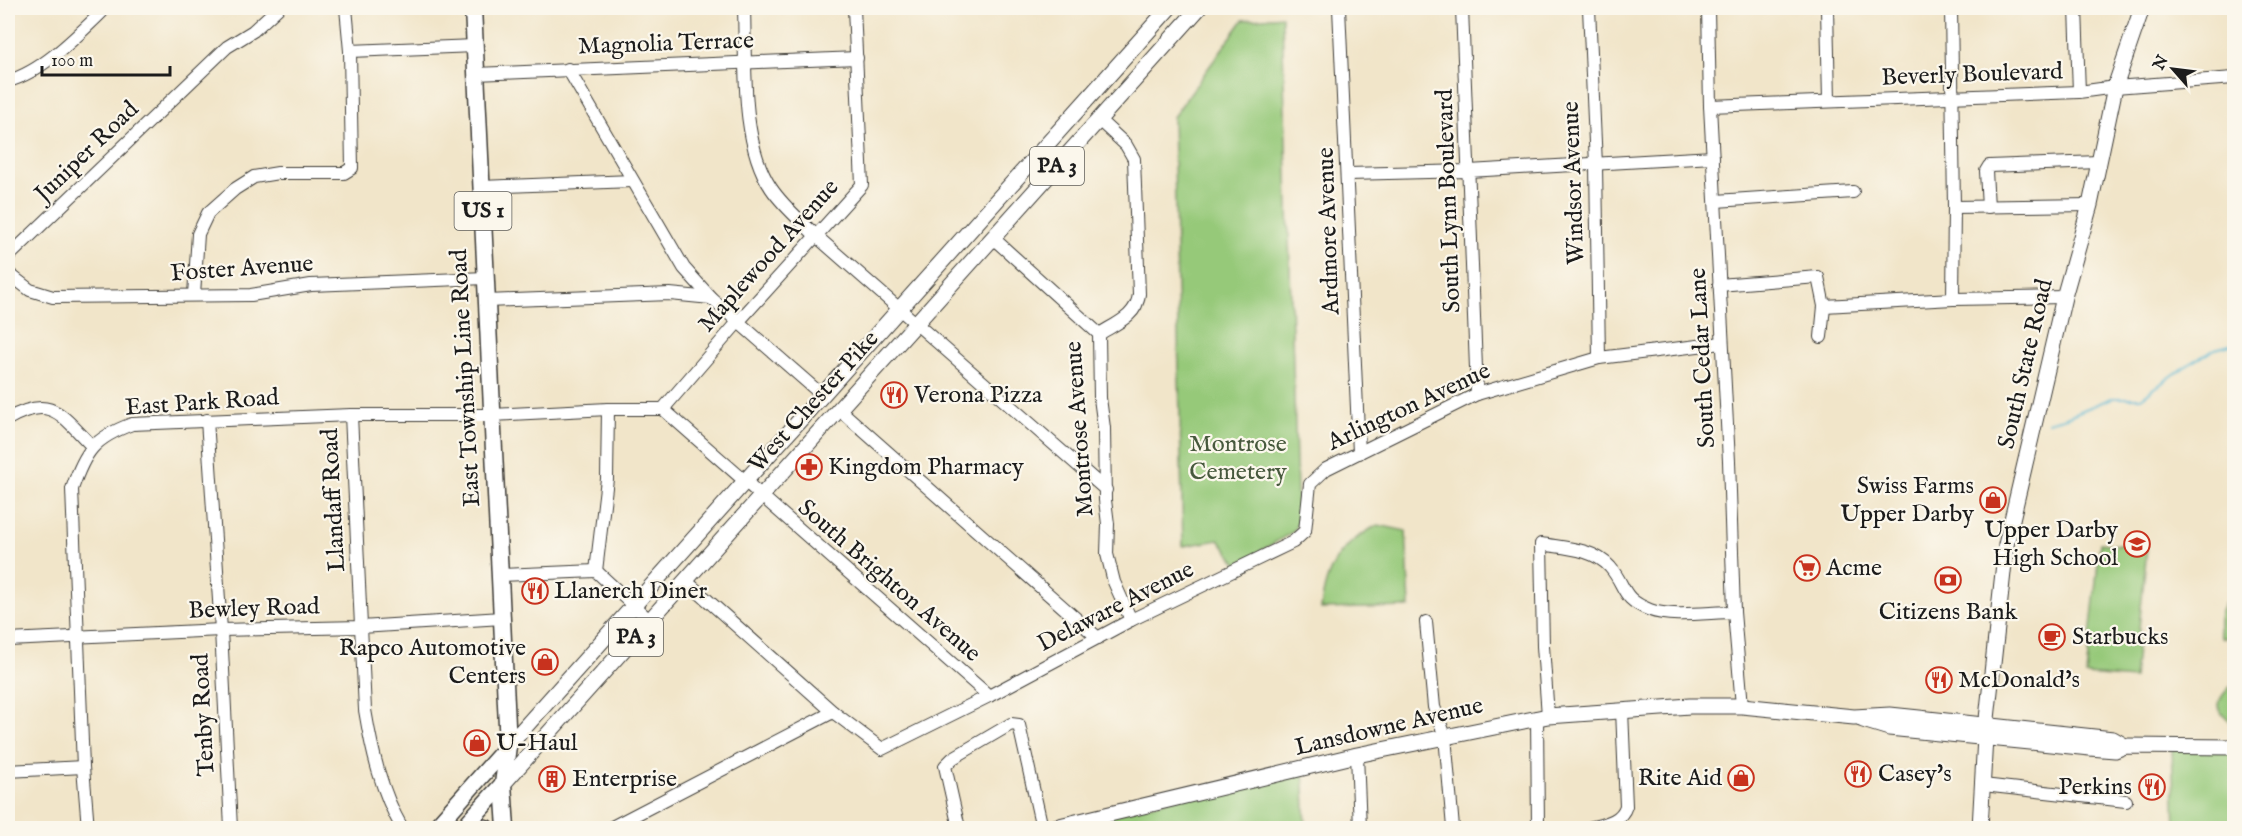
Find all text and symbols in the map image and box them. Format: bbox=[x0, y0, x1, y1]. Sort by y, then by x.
street label: Magnolia Terrace bbox=[578, 25, 754, 63]
scale bar bbox=[42, 39, 170, 77]
north arrow bbox=[2143, 39, 2203, 99]
text: 100 m bbox=[51, 50, 93, 73]
text: N bbox=[2149, 52, 2174, 75]
street label: Beverly Boulevard bbox=[1881, 56, 2064, 94]
street label: South Lynn Boulevard bbox=[1430, 88, 1468, 314]
street label: Juniper Road bbox=[26, 94, 146, 211]
street label: Windsor Avenue bbox=[1556, 101, 1592, 265]
road number: PA 3 bbox=[1030, 147, 1084, 185]
street label: Ardmore Avenue bbox=[1311, 147, 1347, 316]
street label: Maplewood Avenue bbox=[692, 173, 846, 339]
road number: US 1 bbox=[454, 192, 512, 230]
street label: East Township Line Road bbox=[444, 248, 488, 508]
street label: Foster Avenue bbox=[170, 249, 314, 289]
street label: South Cedar Lane bbox=[1683, 267, 1723, 449]
street label: South State Road bbox=[1991, 276, 2061, 452]
street label: West Chester Pike bbox=[742, 324, 886, 480]
street label: Montrose Avenue bbox=[1058, 340, 1102, 518]
street label: Arlington Avenue bbox=[1322, 356, 1495, 459]
restaurant icon: Verona Pizza bbox=[879, 380, 909, 410]
place label: Verona Pizza bbox=[913, 380, 1043, 411]
street label: East Park Road bbox=[124, 382, 280, 424]
street label: Llandaff Road bbox=[315, 427, 353, 573]
park label: Montrose Cemetery bbox=[1189, 429, 1287, 488]
pharmacy icon: Kingdom Pharmacy bbox=[794, 452, 824, 482]
place label: Kingdom Pharmacy bbox=[828, 452, 1024, 483]
place label: Swiss Farms Upper Darby bbox=[1840, 471, 1974, 530]
shop icon: Swiss Farms Upper Darby bbox=[1978, 485, 2008, 515]
street label: South Brighton Avenue bbox=[791, 493, 987, 669]
place label: Upper Darby High School bbox=[1984, 515, 2118, 574]
school or university icon: Upper Darby High School bbox=[2122, 529, 2152, 559]
supermarket icon: Acme bbox=[1792, 553, 1822, 583]
place label: Acme bbox=[1825, 553, 1882, 584]
street label: Delaware Avenue bbox=[1033, 554, 1199, 660]
bank icon: Citizens Bank bbox=[1933, 565, 1963, 595]
restaurant icon: Llanerch Diner bbox=[520, 576, 550, 606]
place label: Llanerch Diner bbox=[554, 576, 707, 607]
street label: Bewley Road bbox=[188, 591, 320, 627]
place label: Citizens Bank bbox=[1879, 597, 2017, 628]
road number: PA 3 bbox=[609, 618, 663, 656]
cafe icon: Starbucks bbox=[2037, 622, 2067, 652]
place label: Starbucks bbox=[2072, 622, 2168, 653]
place label: Rapco Automotive Centers bbox=[339, 633, 526, 692]
shop icon: Rapco Automotive Centers bbox=[530, 647, 560, 677]
street label: Tenby Road bbox=[185, 653, 223, 777]
restaurant icon: McDonald's bbox=[1924, 665, 1954, 695]
place label: McDonald's bbox=[1958, 665, 2080, 696]
street label: Lansdowne Avenue bbox=[1292, 690, 1486, 764]
shop icon: U-Haul bbox=[462, 728, 492, 758]
place label: U-Haul bbox=[496, 728, 578, 759]
restaurant icon: Casey's bbox=[1843, 759, 1873, 789]
place label: Casey's bbox=[1878, 759, 1952, 790]
place label: Rite Aid bbox=[1638, 763, 1722, 794]
shop icon: Rite Aid bbox=[1726, 763, 1756, 793]
building icon: Enterprise bbox=[537, 764, 567, 794]
place label: Enterprise bbox=[572, 764, 677, 795]
place label: Perkins bbox=[2058, 772, 2132, 803]
restaurant icon: Perkins bbox=[2137, 772, 2167, 802]

